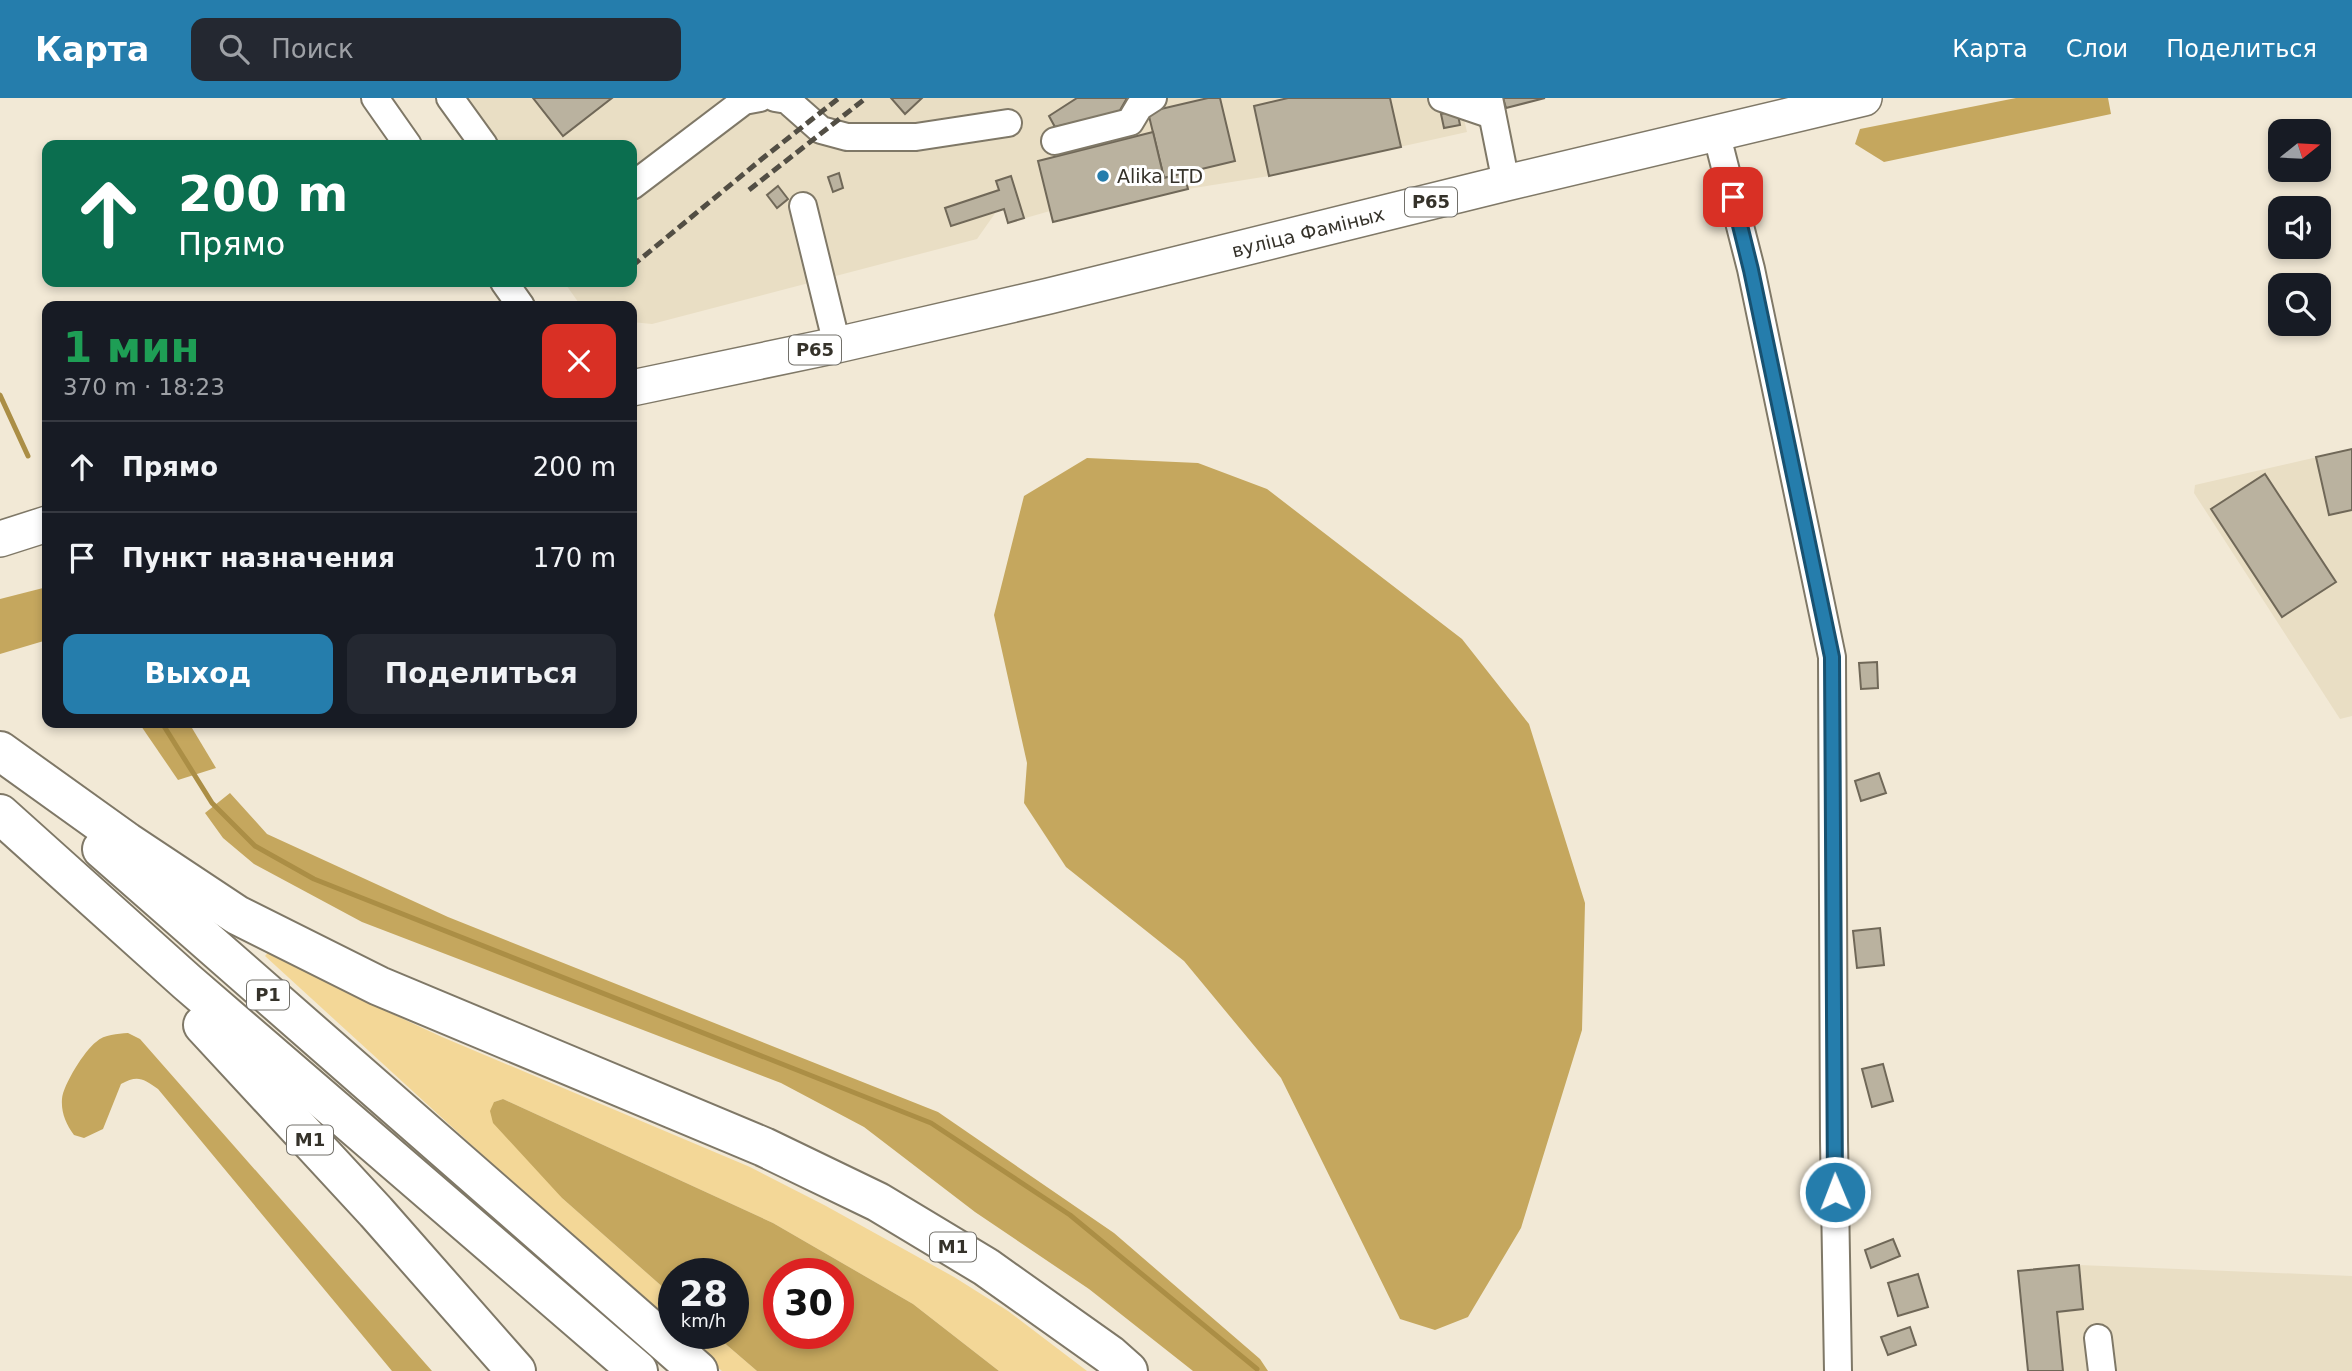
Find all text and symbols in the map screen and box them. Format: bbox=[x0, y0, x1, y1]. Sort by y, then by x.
search box bbox=[191, 18, 681, 81]
text: Карта bbox=[35, 30, 149, 69]
icon: search bbox=[215, 30, 253, 68]
text: Поиск bbox=[271, 34, 354, 64]
text: Карта bbox=[1952, 35, 2028, 63]
text: Слои bbox=[2066, 35, 2128, 63]
text: Поделиться bbox=[2166, 35, 2317, 63]
north arrow bbox=[2268, 119, 2331, 182]
map controls bbox=[2268, 119, 2331, 336]
place label: Alika LTD bbox=[1117, 165, 1203, 187]
text: 200 m bbox=[178, 166, 348, 223]
pin bbox=[1703, 167, 1763, 227]
icon: ahead bbox=[63, 168, 154, 259]
marker: Alika LTD bbox=[1095, 168, 1111, 184]
icon: arrive bbox=[1714, 178, 1752, 216]
road number: Р65 bbox=[1405, 188, 1457, 217]
button: sound bbox=[2268, 196, 2331, 259]
street label: вуліца Фаміных bbox=[1229, 202, 1387, 262]
text: Прямо bbox=[178, 225, 285, 263]
button: search bbox=[2268, 273, 2331, 336]
text: 1 мин bbox=[63, 323, 200, 372]
button: close bbox=[542, 324, 616, 398]
road number: Р65 bbox=[789, 336, 841, 364]
text: 370 m · 18:23 bbox=[63, 374, 225, 400]
icon: ahead bbox=[63, 448, 101, 486]
text: Прямо bbox=[122, 452, 218, 482]
text: 200 m bbox=[533, 452, 616, 482]
icon: arrive bbox=[63, 539, 101, 577]
text: Пункт назначения bbox=[122, 543, 395, 573]
text: 170 m bbox=[533, 543, 616, 573]
button: Выход bbox=[63, 634, 333, 714]
button: Поделиться bbox=[347, 634, 616, 714]
road number: Р1 bbox=[247, 980, 289, 1010]
road number: М1 bbox=[287, 1126, 333, 1154]
position arrow bbox=[1798, 1155, 1872, 1229]
road number: М1 bbox=[930, 1232, 976, 1262]
speed limit sign: 30 bbox=[763, 1258, 854, 1349]
text: 28 bbox=[679, 1274, 728, 1314]
text: km/h bbox=[681, 1310, 726, 1331]

